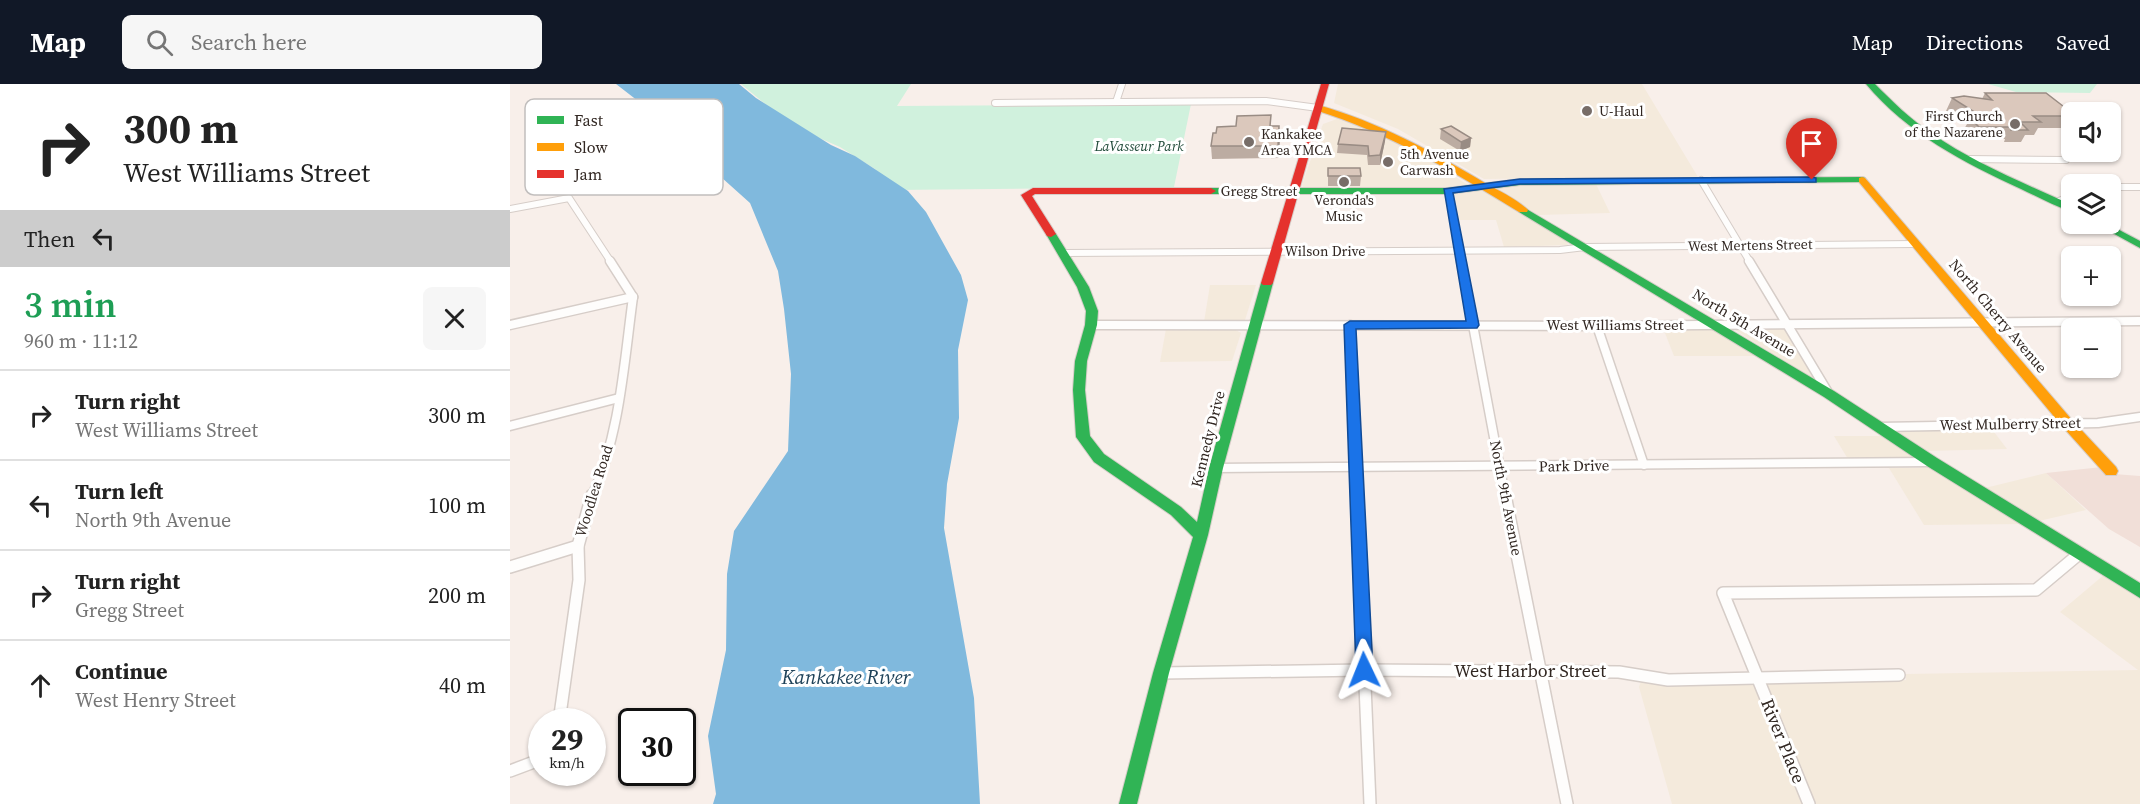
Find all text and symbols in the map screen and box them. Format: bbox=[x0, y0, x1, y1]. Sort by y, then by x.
search box bbox=[122, 15, 542, 69]
text: Map bbox=[30, 23, 86, 61]
icon: search bbox=[143, 26, 176, 59]
text: Search here bbox=[191, 27, 307, 57]
text: Map bbox=[1852, 28, 1893, 57]
text: Directions bbox=[1926, 28, 2023, 57]
text: Saved bbox=[2056, 28, 2110, 57]
text: 300 m bbox=[123, 99, 238, 157]
legend bbox=[525, 99, 723, 195]
place label: U-Haul bbox=[1599, 101, 1644, 121]
map controls bbox=[2061, 102, 2121, 378]
button: sound bbox=[2061, 102, 2121, 162]
marker: U-Haul bbox=[1580, 104, 1594, 118]
place label: First Church of the Nazarene bbox=[1904, 106, 2003, 142]
icon: right bbox=[24, 108, 102, 186]
text: Fast bbox=[574, 109, 604, 131]
marker: First Church of the Nazarene bbox=[2008, 117, 2022, 131]
pin bbox=[1786, 118, 1837, 180]
place label: Kankakee Area YMCA bbox=[1261, 124, 1333, 160]
icon: arrive bbox=[1795, 127, 1828, 160]
marker: Kankakee Area YMCA bbox=[1242, 135, 1256, 149]
text: Slow bbox=[574, 136, 609, 158]
park label: LaVasseur Park bbox=[1093, 136, 1184, 156]
place label: 5th Avenue Carwash bbox=[1400, 144, 1469, 180]
text: West Williams Street bbox=[123, 154, 370, 191]
marker: 5th Avenue Carwash bbox=[1381, 155, 1395, 169]
text: Jam bbox=[573, 163, 602, 185]
button: layers bbox=[2061, 174, 2121, 234]
marker: Veronda's Music bbox=[1337, 175, 1351, 189]
street label: Gregg Street bbox=[1221, 181, 1298, 201]
place label: Veronda's Music bbox=[1314, 190, 1374, 226]
icon: left bbox=[87, 222, 120, 255]
text: Then bbox=[24, 224, 75, 254]
street label: West Mertens Street bbox=[1687, 234, 1813, 256]
street label: Wilson Drive bbox=[1285, 241, 1365, 261]
button: + bbox=[2061, 246, 2121, 306]
street label: North Cherry Avenue bbox=[1945, 254, 2052, 377]
text: 3 min bbox=[24, 280, 116, 329]
street label: North 5th Avenue bbox=[1689, 283, 1800, 362]
button: close bbox=[423, 287, 486, 350]
street label: West Williams Street bbox=[1546, 314, 1684, 335]
button: − bbox=[2061, 318, 2121, 378]
text: 960 m · 11:12 bbox=[24, 327, 138, 355]
text: Turn right bbox=[75, 386, 180, 416]
street label: Kennedy Drive bbox=[1185, 388, 1230, 489]
icon: right bbox=[24, 399, 57, 432]
text: 300 m bbox=[428, 400, 486, 430]
street label: West Mulberry Street bbox=[1939, 412, 2081, 435]
text: West Williams Street bbox=[75, 416, 258, 444]
street label: North 9th Avenue bbox=[1485, 438, 1528, 558]
street label: Woodlea Road bbox=[570, 442, 618, 540]
street label: Park Drive bbox=[1539, 454, 1610, 477]
text: Turn left bbox=[75, 476, 163, 506]
icon: left bbox=[24, 489, 57, 522]
text: 100 m bbox=[428, 490, 486, 520]
text: North 9th Avenue bbox=[75, 506, 231, 534]
text: Turn right bbox=[75, 566, 180, 596]
icon: right bbox=[24, 579, 57, 612]
text: 200 m bbox=[428, 580, 486, 610]
text: Gregg Street bbox=[75, 596, 184, 624]
position arrow bbox=[1332, 638, 1396, 702]
text: Continue bbox=[75, 656, 168, 686]
street label: West Harbor Street bbox=[1454, 658, 1606, 683]
water label: Kankakee River bbox=[780, 663, 912, 691]
icon: ahead bbox=[24, 669, 57, 702]
text: 40 m bbox=[439, 670, 486, 700]
text: West Henry Street bbox=[75, 686, 236, 714]
street label: River Place bbox=[1755, 695, 1812, 787]
speed limit sign: 30 bbox=[618, 708, 696, 786]
text: 29 bbox=[551, 719, 583, 760]
text: km/h bbox=[549, 752, 585, 773]

